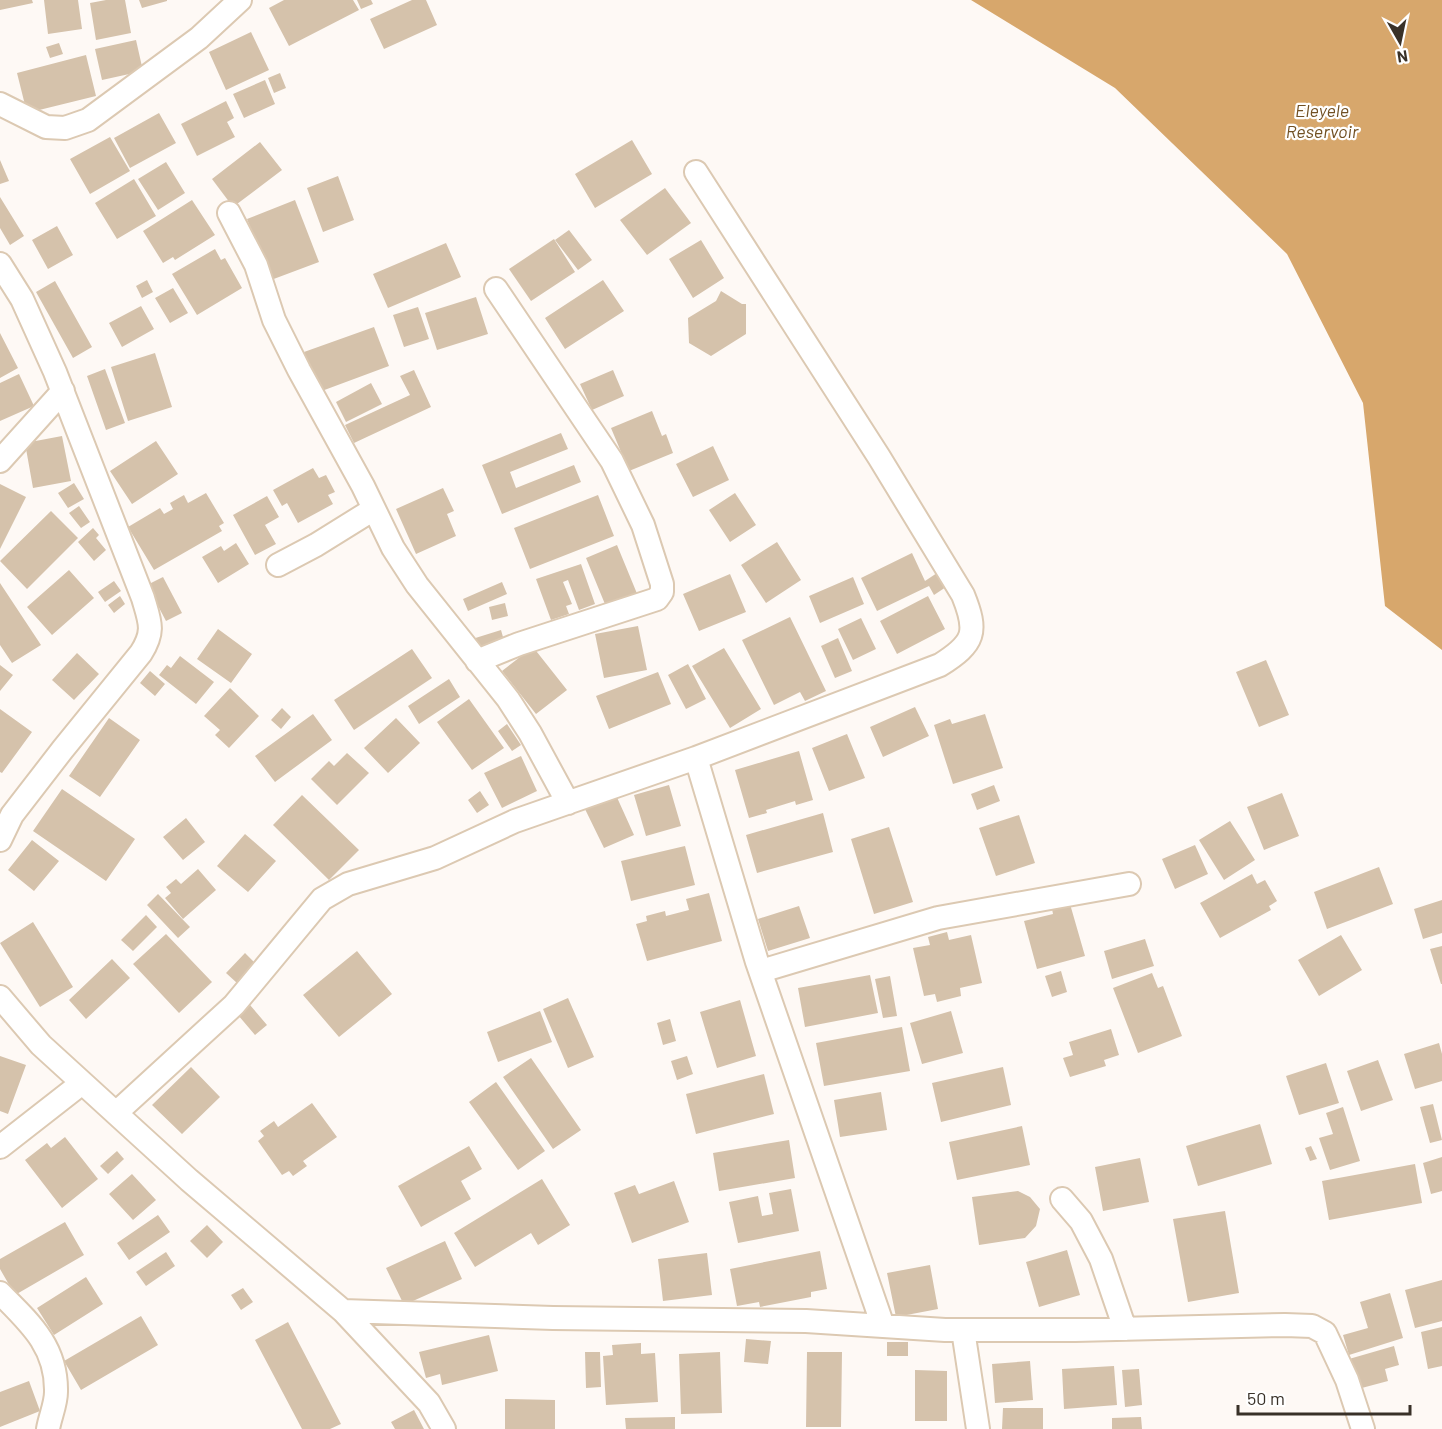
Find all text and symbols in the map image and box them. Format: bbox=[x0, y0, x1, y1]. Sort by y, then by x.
north arrow bbox=[1370, 12, 1430, 72]
text: N bbox=[1396, 47, 1409, 68]
water label: Eleyele Reservoir bbox=[1286, 99, 1359, 142]
scale bar bbox=[1238, 1378, 1410, 1416]
text: 50 m bbox=[1247, 1387, 1285, 1409]

